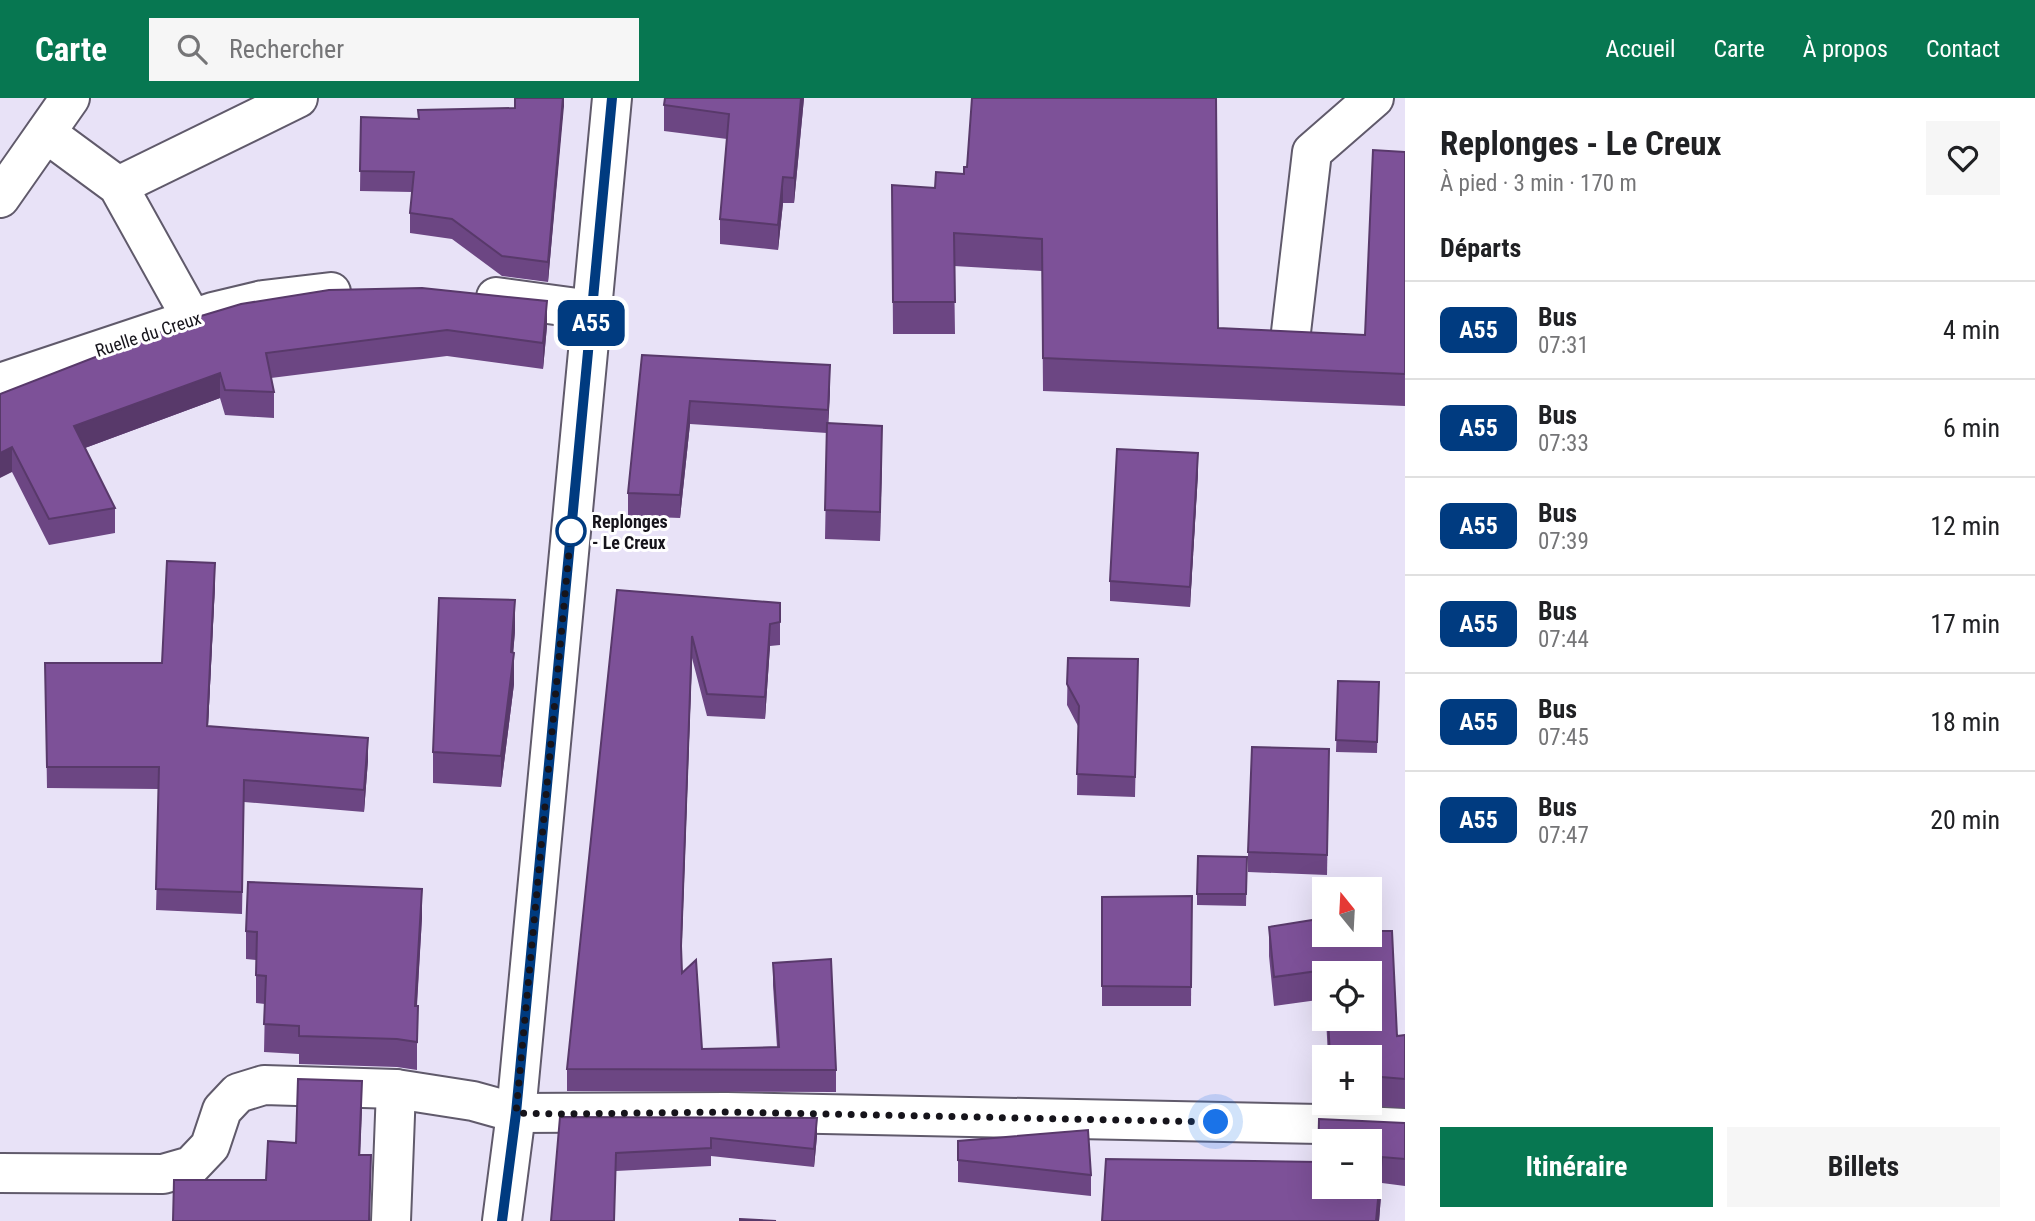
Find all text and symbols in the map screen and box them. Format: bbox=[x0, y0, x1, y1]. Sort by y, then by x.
search box bbox=[149, 18, 639, 81]
text: Carte bbox=[35, 30, 107, 69]
icon: search bbox=[173, 30, 211, 68]
text: Rechercher bbox=[229, 34, 344, 64]
text: Accueil bbox=[1606, 35, 1675, 63]
text: Carte bbox=[1713, 35, 1765, 63]
text: À propos bbox=[1803, 35, 1888, 63]
text: Contact bbox=[1926, 35, 2000, 63]
button: heart bbox=[1926, 121, 2000, 195]
text: Replonges - Le Creux bbox=[1440, 124, 1721, 163]
text: À pied · 3 min · 170 m bbox=[1440, 170, 1637, 197]
text: Départs bbox=[1440, 233, 1521, 263]
line badge: A55 bbox=[551, 300, 631, 346]
text: Bus bbox=[1538, 302, 1577, 332]
street label: Ruelle du Creux bbox=[93, 307, 204, 361]
text: A55 bbox=[572, 309, 610, 337]
text: 4 min bbox=[1943, 315, 2000, 345]
text: A55 bbox=[1459, 316, 1498, 344]
text: 07:31 bbox=[1538, 332, 1589, 359]
text: Bus bbox=[1538, 400, 1577, 430]
text: 6 min bbox=[1943, 413, 2000, 443]
text: A55 bbox=[1459, 414, 1498, 442]
text: 07:33 bbox=[1538, 430, 1589, 457]
text: Bus bbox=[1538, 498, 1577, 528]
place label: Replonges - Le Creux bbox=[592, 511, 668, 553]
text: 12 min bbox=[1930, 511, 2000, 541]
text: A55 bbox=[1459, 512, 1498, 540]
marker: Replonges - Le Creux bbox=[556, 516, 586, 546]
text: 07:39 bbox=[1538, 528, 1589, 555]
text: Bus bbox=[1538, 596, 1577, 626]
text: 17 min bbox=[1930, 609, 2000, 639]
text: A55 bbox=[1459, 610, 1498, 638]
text: 07:44 bbox=[1538, 626, 1589, 653]
text: Bus bbox=[1538, 694, 1577, 724]
text: 18 min bbox=[1930, 707, 2000, 737]
text: A55 bbox=[1459, 708, 1498, 736]
text: 07:45 bbox=[1538, 724, 1589, 751]
text: Bus bbox=[1538, 792, 1577, 822]
text: 20 min bbox=[1930, 805, 2000, 835]
text: A55 bbox=[1459, 806, 1498, 834]
text: 07:47 bbox=[1538, 822, 1589, 849]
north arrow bbox=[1312, 877, 1382, 947]
map controls bbox=[1312, 877, 1382, 1199]
button: locate bbox=[1312, 961, 1382, 1031]
button: + bbox=[1312, 1045, 1382, 1115]
your location bbox=[1198, 1104, 1233, 1139]
button: Itinéraire bbox=[1440, 1127, 1713, 1207]
button: Billets bbox=[1727, 1127, 2000, 1207]
button: − bbox=[1312, 1129, 1382, 1199]

